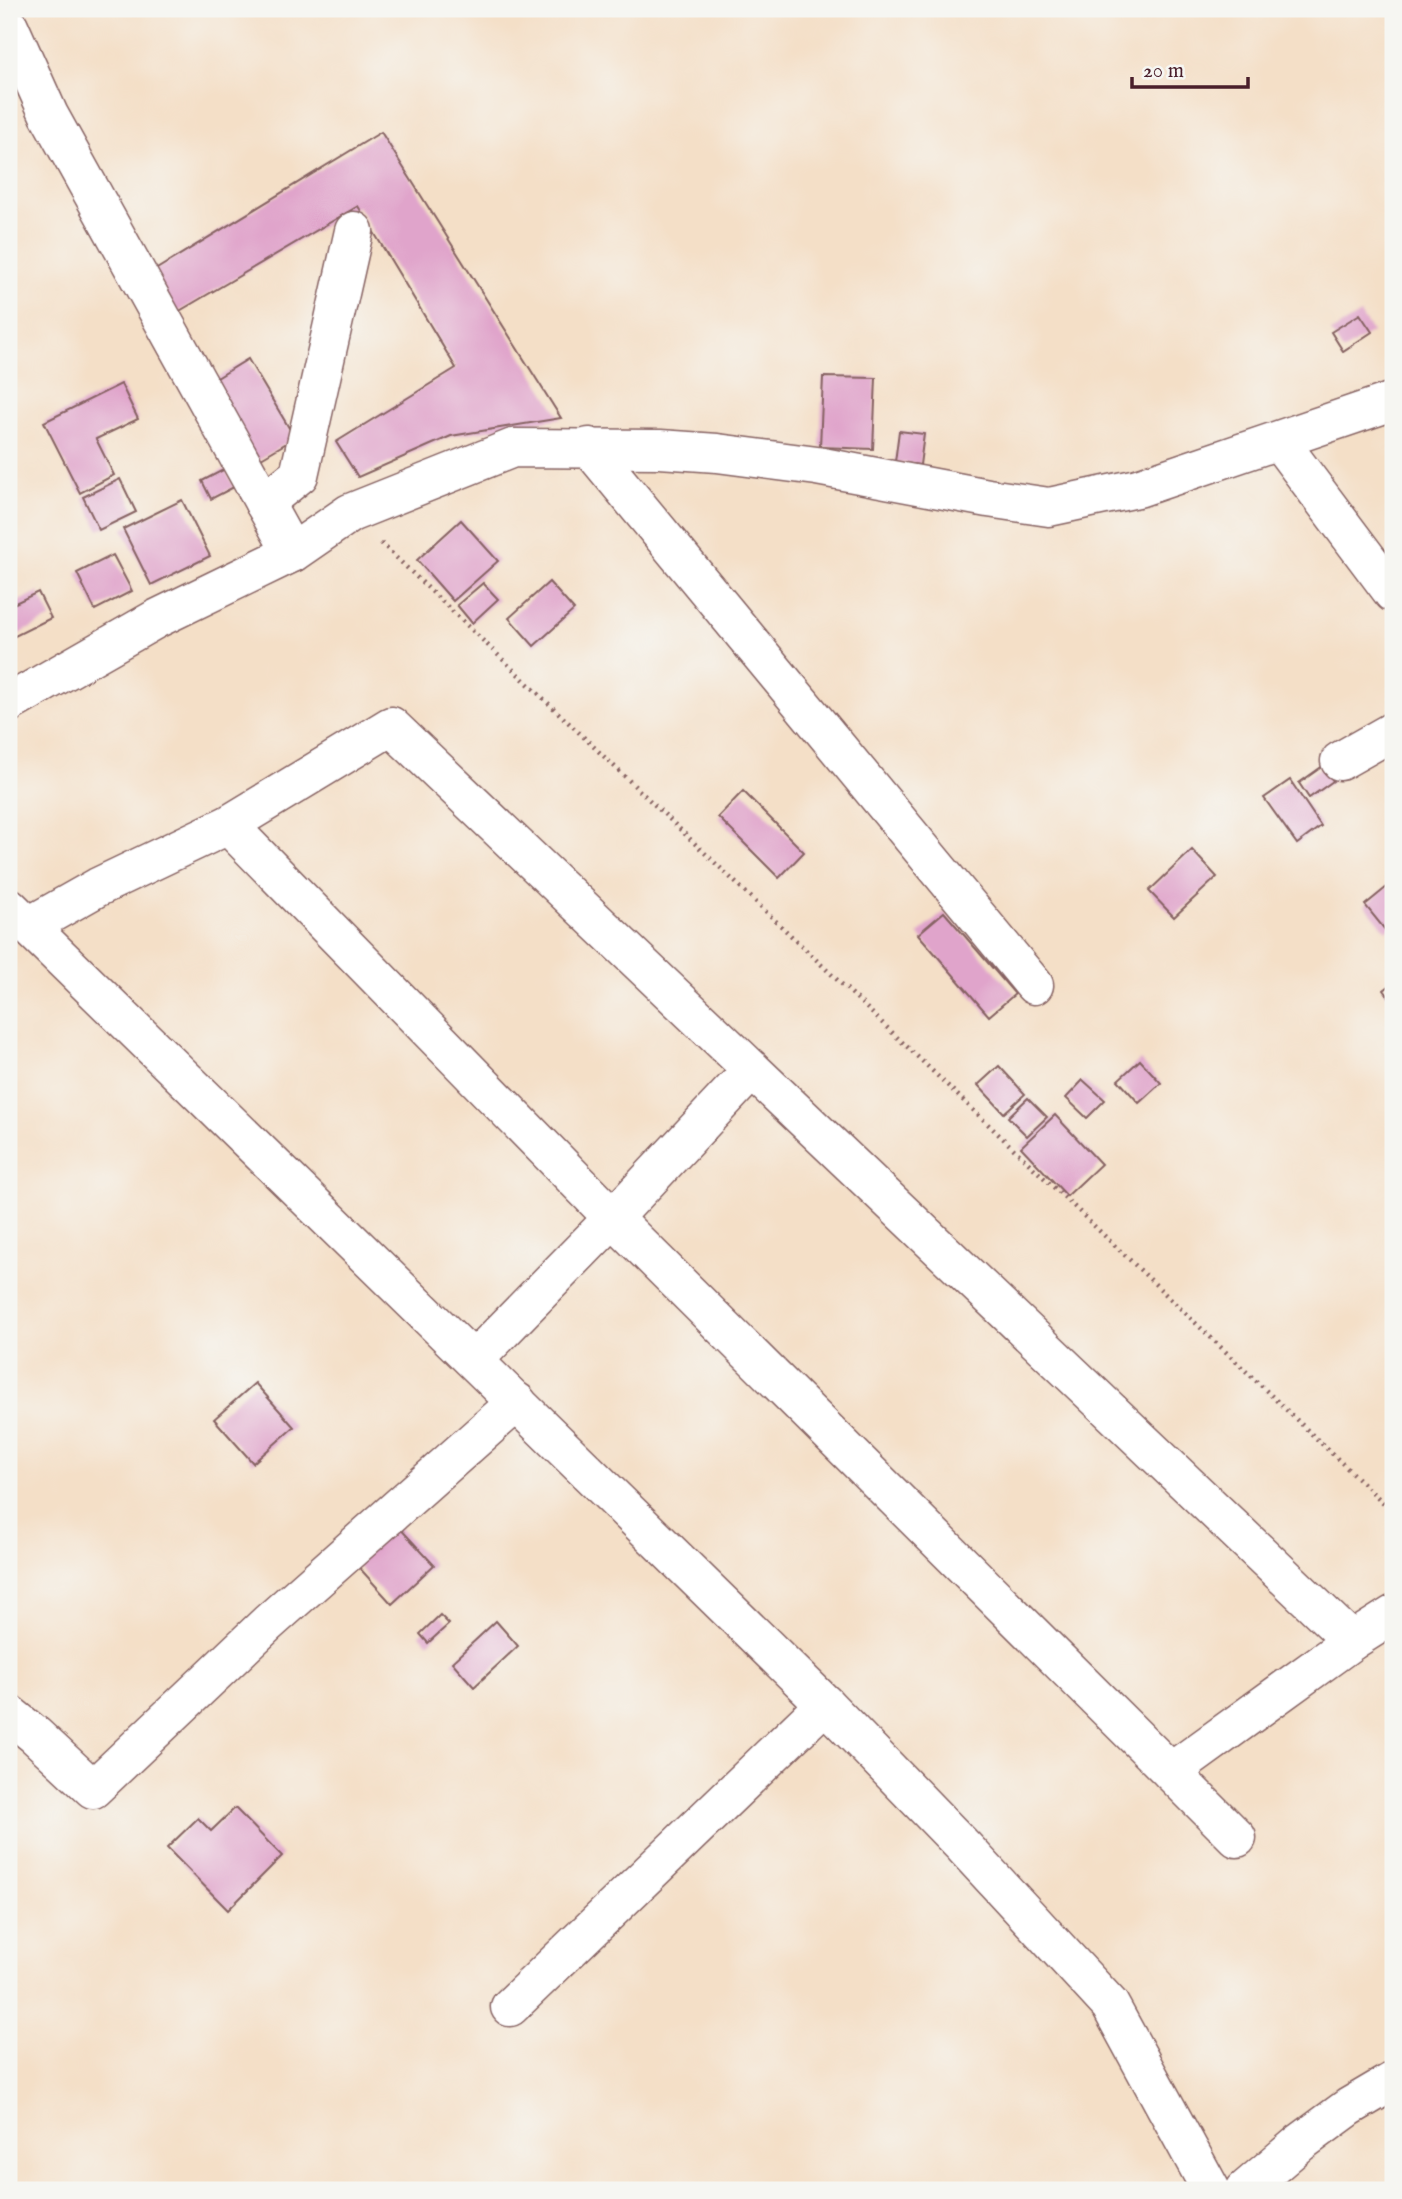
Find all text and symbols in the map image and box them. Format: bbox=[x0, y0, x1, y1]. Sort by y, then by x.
scale bar bbox=[1132, 46, 1248, 90]
text: 20 m bbox=[1143, 58, 1184, 85]

